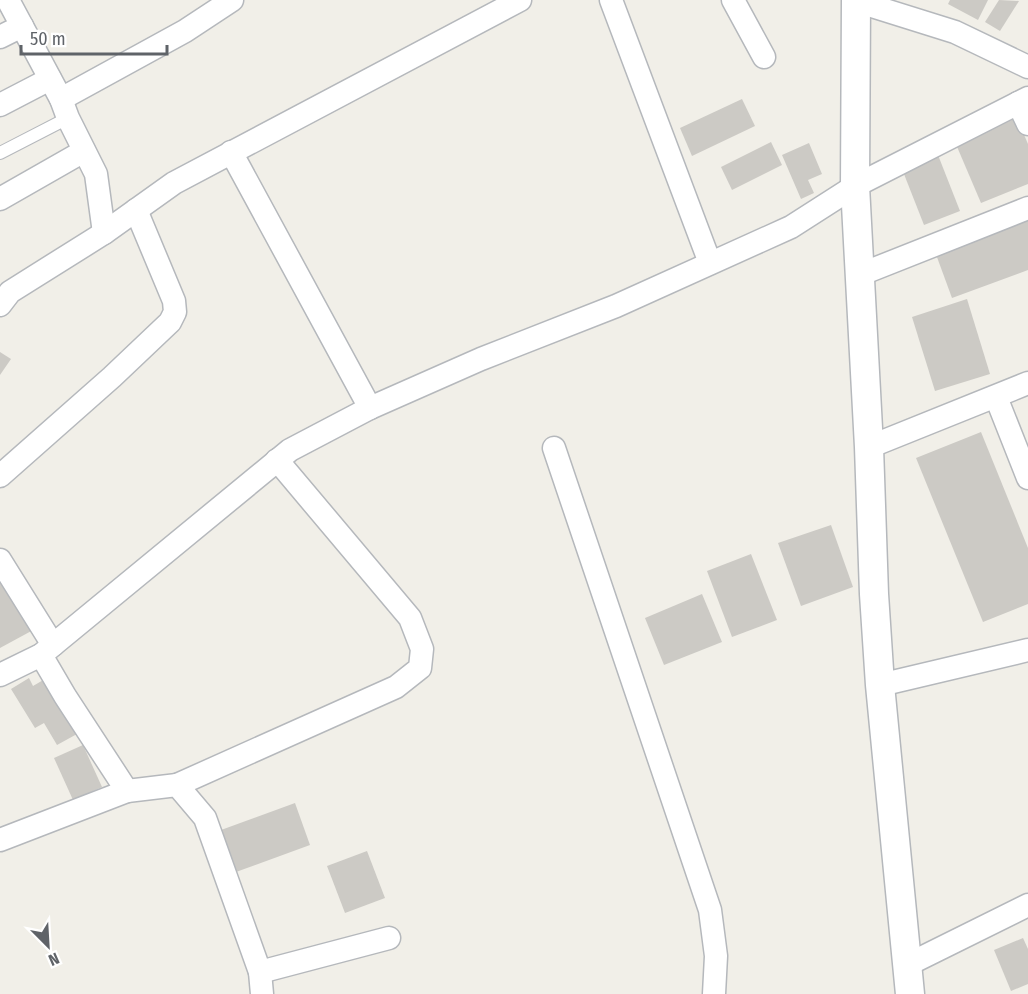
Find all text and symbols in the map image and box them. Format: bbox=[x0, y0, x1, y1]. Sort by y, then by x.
scale bar bbox=[21, 18, 166, 56]
text: 50 m bbox=[30, 28, 66, 50]
north arrow bbox=[18, 916, 78, 976]
text: N bbox=[46, 949, 62, 970]

